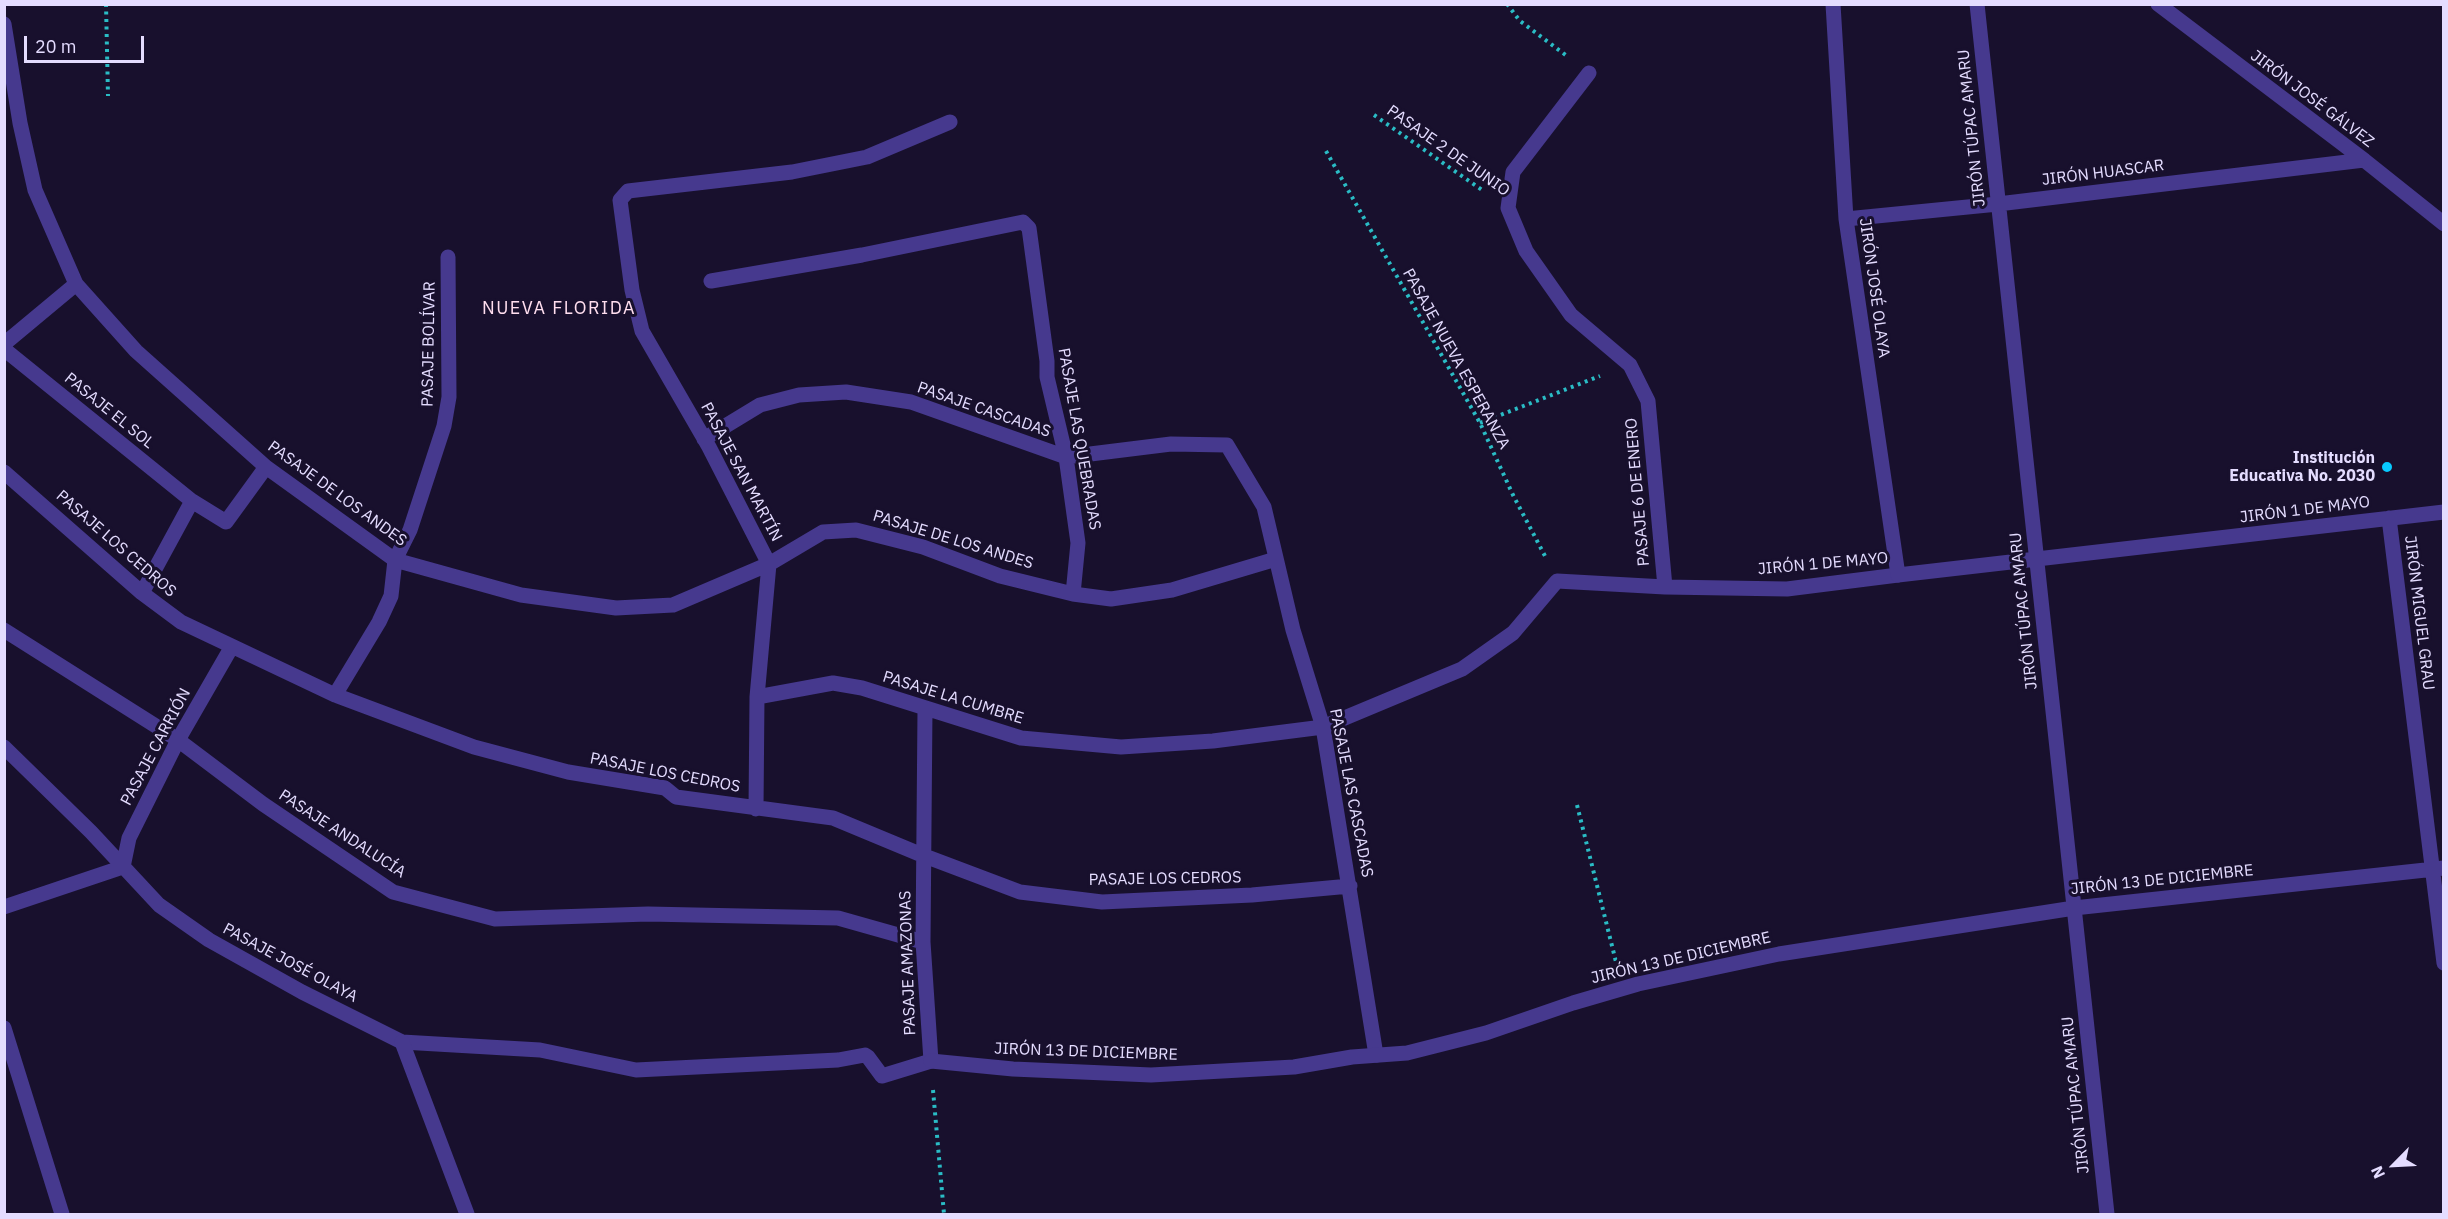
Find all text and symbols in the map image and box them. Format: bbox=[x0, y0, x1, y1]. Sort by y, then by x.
scale bar bbox=[27, 24, 147, 62]
text: 20 m bbox=[35, 35, 77, 58]
street label: JIRÓN JOSÉ GÁLVEZ bbox=[2246, 46, 2378, 152]
street label: JIRÓN TÚPAC AMARU bbox=[1954, 48, 1990, 208]
street label: PASAJE 2 DE JUNIO bbox=[1383, 101, 1513, 201]
street label: JIRÓN HUASCAR bbox=[2041, 156, 2165, 190]
street label: JIRÓN JOSÉ OLAYA bbox=[1855, 217, 1893, 359]
street label: PASAJE NUEVA ESPERANZA bbox=[1398, 265, 1514, 453]
street label: PASAJE BOLÍVAR bbox=[418, 281, 440, 407]
district label: NUEVA FLORIDA bbox=[482, 298, 636, 320]
street label: PASAJE LAS QUEBRADAS bbox=[1054, 347, 1104, 531]
street label: PASAJE EL SOL bbox=[60, 369, 158, 453]
street label: PASAJE CASCADAS bbox=[915, 378, 1053, 442]
street label: PASAJE SAN MARTÍN bbox=[696, 399, 786, 545]
street label: PASAJE 6 DE ENERO bbox=[1622, 417, 1654, 567]
street label: PASAJE DE LOS ANDES bbox=[264, 437, 410, 551]
place label: Institución Educativa No. 2030 bbox=[2229, 448, 2375, 486]
marker: Institución Educativa No. 2030 bbox=[2380, 460, 2394, 474]
street label: PASAJE LOS CEDROS bbox=[52, 487, 180, 601]
street label: JIRÓN 1 DE MAYO bbox=[2239, 492, 2371, 528]
street label: PASAJE DE LOS ANDES bbox=[870, 506, 1036, 574]
street label: JIRÓN TÚPAC AMARU bbox=[2006, 531, 2042, 691]
street label: JIRÓN MIGUEL GRAU bbox=[2400, 535, 2438, 691]
street label: JIRÓN 1 DE MAYO bbox=[1757, 549, 1889, 579]
street label: PASAJE LA CUMBRE bbox=[880, 667, 1026, 729]
street label: PASAJE CARRIÓN bbox=[117, 685, 195, 809]
street label: PASAJE LAS CASCADAS bbox=[1325, 707, 1377, 879]
street label: PASAJE LOS CEDROS bbox=[588, 749, 742, 797]
street label: PASAJE ANDALUCÍA bbox=[275, 786, 409, 882]
street label: JIRÓN 13 DE DICIEMBRE bbox=[2070, 861, 2254, 899]
street label: PASAJE LOS CEDROS bbox=[1088, 868, 1242, 890]
street label: PASAJE AMAZONAS bbox=[896, 890, 920, 1036]
street label: PASAJE JOSÉ OLAYA bbox=[219, 919, 361, 1007]
street label: JIRÓN 13 DE DICIEMBRE bbox=[1589, 928, 1773, 988]
street label: JIRÓN TÚPAC AMARU bbox=[2058, 1015, 2094, 1175]
street label: JIRÓN 13 DE DICIEMBRE bbox=[994, 1039, 1178, 1065]
north arrow bbox=[2364, 1135, 2424, 1195]
text: N bbox=[2366, 1163, 2389, 1182]

